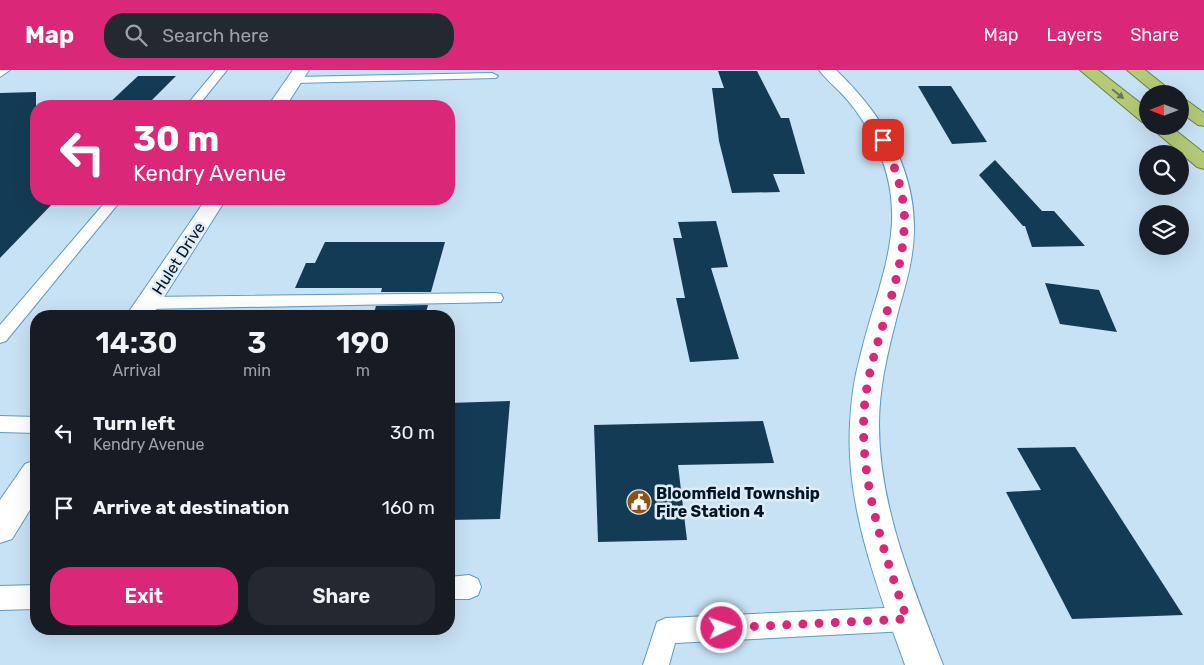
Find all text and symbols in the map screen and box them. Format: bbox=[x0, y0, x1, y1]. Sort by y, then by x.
search box bbox=[104, 13, 454, 58]
text: Map bbox=[25, 21, 74, 49]
icon: search bbox=[122, 21, 150, 49]
text: Search here bbox=[162, 24, 269, 47]
text: Map bbox=[984, 24, 1019, 46]
text: Layers bbox=[1047, 24, 1102, 46]
text: Share bbox=[1130, 24, 1179, 46]
north arrow bbox=[1139, 85, 1189, 135]
map controls bbox=[1139, 85, 1189, 255]
one-way arrow bbox=[1111, 89, 1124, 99]
text: 30 m bbox=[133, 118, 219, 160]
pin bbox=[862, 119, 904, 161]
icon: left bbox=[50, 120, 115, 185]
icon: arrive bbox=[869, 126, 897, 154]
button: search bbox=[1139, 145, 1189, 195]
text: Kendry Avenue bbox=[133, 160, 286, 187]
button: layers bbox=[1139, 205, 1189, 255]
street label: Hulet Drive bbox=[148, 218, 209, 298]
text: 14:30 bbox=[95, 325, 178, 361]
text: 3 bbox=[247, 325, 267, 361]
text: 190 bbox=[336, 325, 390, 361]
text: Arrival bbox=[113, 361, 161, 380]
text: min bbox=[243, 361, 271, 380]
text: m bbox=[356, 361, 370, 380]
text: Turn left bbox=[93, 412, 175, 435]
icon: left bbox=[50, 419, 78, 447]
text: 30 m bbox=[390, 421, 435, 444]
text: Kendry Avenue bbox=[93, 435, 204, 454]
place label: Bloomfield Township Fire Station 4 bbox=[656, 484, 820, 521]
public building icon: Bloomfield Township Fire Station 4 bbox=[626, 489, 652, 515]
icon: arrive bbox=[50, 494, 78, 522]
text: Arrive at destination bbox=[93, 496, 289, 519]
text: 160 m bbox=[382, 496, 435, 519]
button: Exit bbox=[50, 567, 238, 625]
button: Share bbox=[248, 567, 435, 625]
position arrow bbox=[695, 601, 747, 653]

